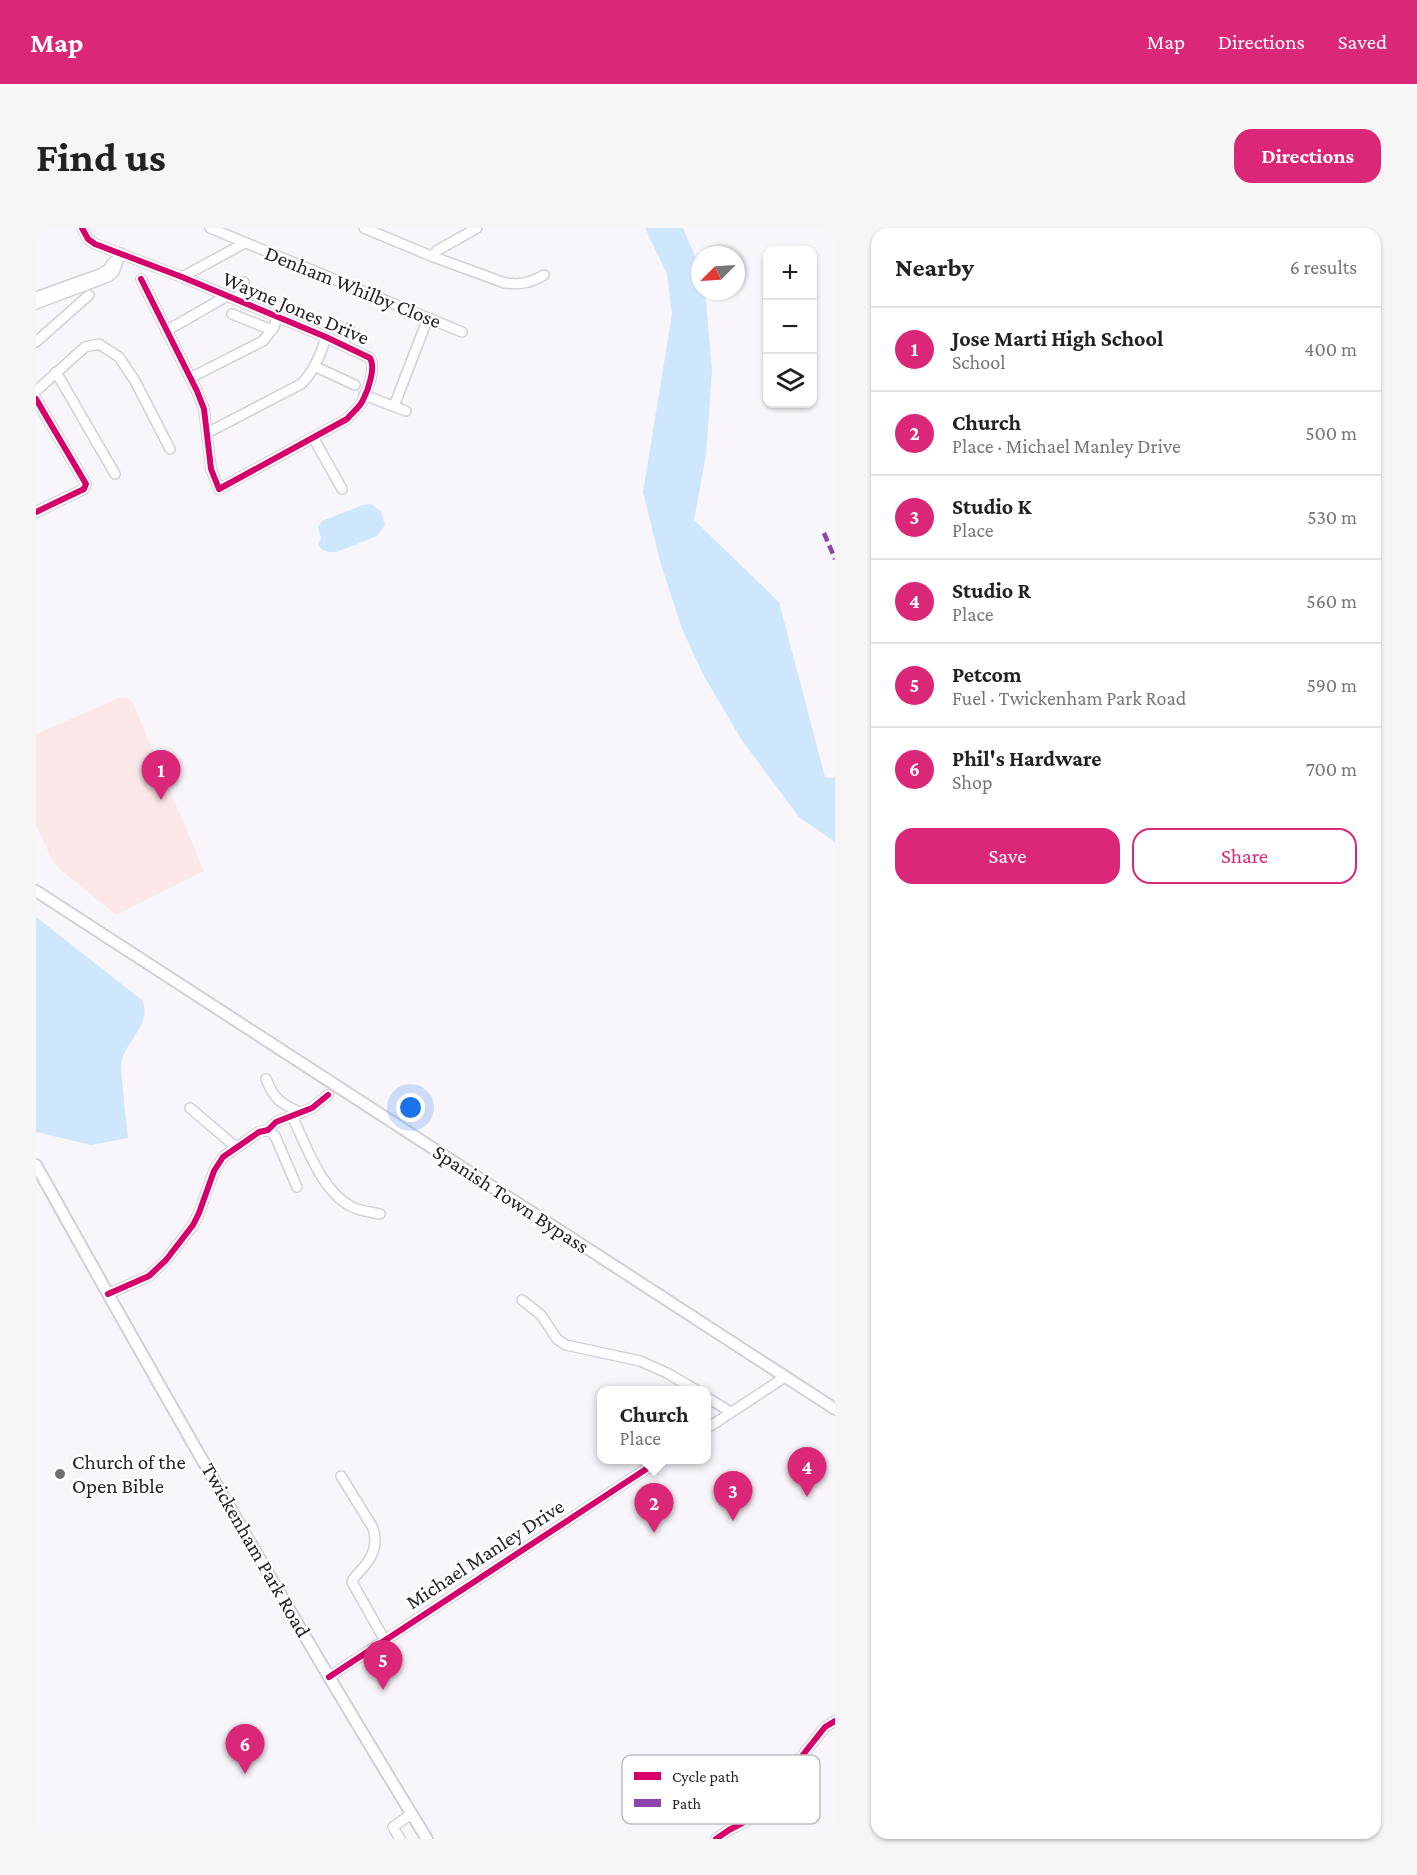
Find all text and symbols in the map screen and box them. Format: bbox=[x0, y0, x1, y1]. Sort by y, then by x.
text: Map bbox=[30, 27, 83, 58]
text: Map bbox=[1147, 30, 1185, 54]
text: Directions bbox=[1218, 30, 1305, 54]
text: Saved bbox=[1338, 30, 1387, 54]
button: Directions bbox=[1234, 129, 1381, 183]
text: Find us bbox=[36, 133, 166, 180]
street label: Denham Whilby Close bbox=[261, 241, 445, 333]
north arrow bbox=[691, 246, 745, 300]
map controls bbox=[763, 246, 817, 408]
button: + bbox=[763, 246, 817, 300]
text: Nearby bbox=[895, 253, 974, 282]
text: 6 results bbox=[1290, 256, 1357, 278]
street label: Wayne Jones Drive bbox=[219, 266, 373, 350]
button: − bbox=[763, 300, 817, 354]
text: Jose Marti High School bbox=[952, 326, 1163, 351]
text: 1 bbox=[911, 338, 918, 360]
text: 400 m bbox=[1304, 338, 1357, 360]
text: School bbox=[952, 351, 1005, 373]
button: layers bbox=[763, 354, 817, 408]
text: Church bbox=[952, 410, 1021, 435]
text: 2 bbox=[909, 422, 920, 444]
text: 500 m bbox=[1305, 422, 1357, 444]
text: Place · Michael Manley Drive bbox=[952, 435, 1181, 457]
text: Studio K bbox=[952, 494, 1032, 519]
text: 3 bbox=[910, 506, 919, 528]
text: 530 m bbox=[1307, 506, 1357, 528]
text: Place bbox=[952, 519, 994, 541]
text: Studio R bbox=[952, 578, 1031, 603]
text: 4 bbox=[909, 590, 920, 612]
text: 560 m bbox=[1306, 590, 1357, 612]
text: Place bbox=[952, 603, 994, 625]
text: Petcom bbox=[952, 662, 1022, 687]
text: 5 bbox=[910, 674, 919, 696]
text: 590 m bbox=[1307, 674, 1357, 696]
text: Fuel · Twickenham Park Road bbox=[952, 687, 1186, 709]
text: Phil's Hardware bbox=[952, 746, 1101, 771]
pin: 1 bbox=[142, 750, 180, 800]
text: 6 bbox=[909, 758, 920, 780]
text: 700 m bbox=[1306, 758, 1357, 780]
text: Shop bbox=[952, 771, 993, 793]
button: Save bbox=[895, 828, 1120, 884]
button: Share bbox=[1132, 828, 1357, 884]
your location bbox=[396, 1093, 425, 1122]
street label: Spanish Town Bypass bbox=[429, 1140, 593, 1258]
popup bbox=[597, 1386, 711, 1464]
text: Church bbox=[619, 1402, 689, 1427]
text: Place bbox=[619, 1427, 661, 1449]
pin: 4 bbox=[788, 1448, 826, 1497]
place label: Church of the Open Bible bbox=[72, 1450, 186, 1498]
street label: Twickenham Park Road bbox=[196, 1459, 316, 1641]
marker: Church of the Open Bible bbox=[53, 1467, 67, 1481]
pin: 3 bbox=[714, 1472, 752, 1521]
pin: 2 bbox=[634, 1484, 674, 1533]
street label: Michael Manley Drive bbox=[401, 1494, 569, 1614]
pin: 5 bbox=[364, 1640, 402, 1690]
pin: 6 bbox=[226, 1724, 264, 1774]
legend bbox=[622, 1755, 820, 1824]
text: Cycle path bbox=[672, 1768, 739, 1786]
text: Path bbox=[672, 1795, 702, 1812]

